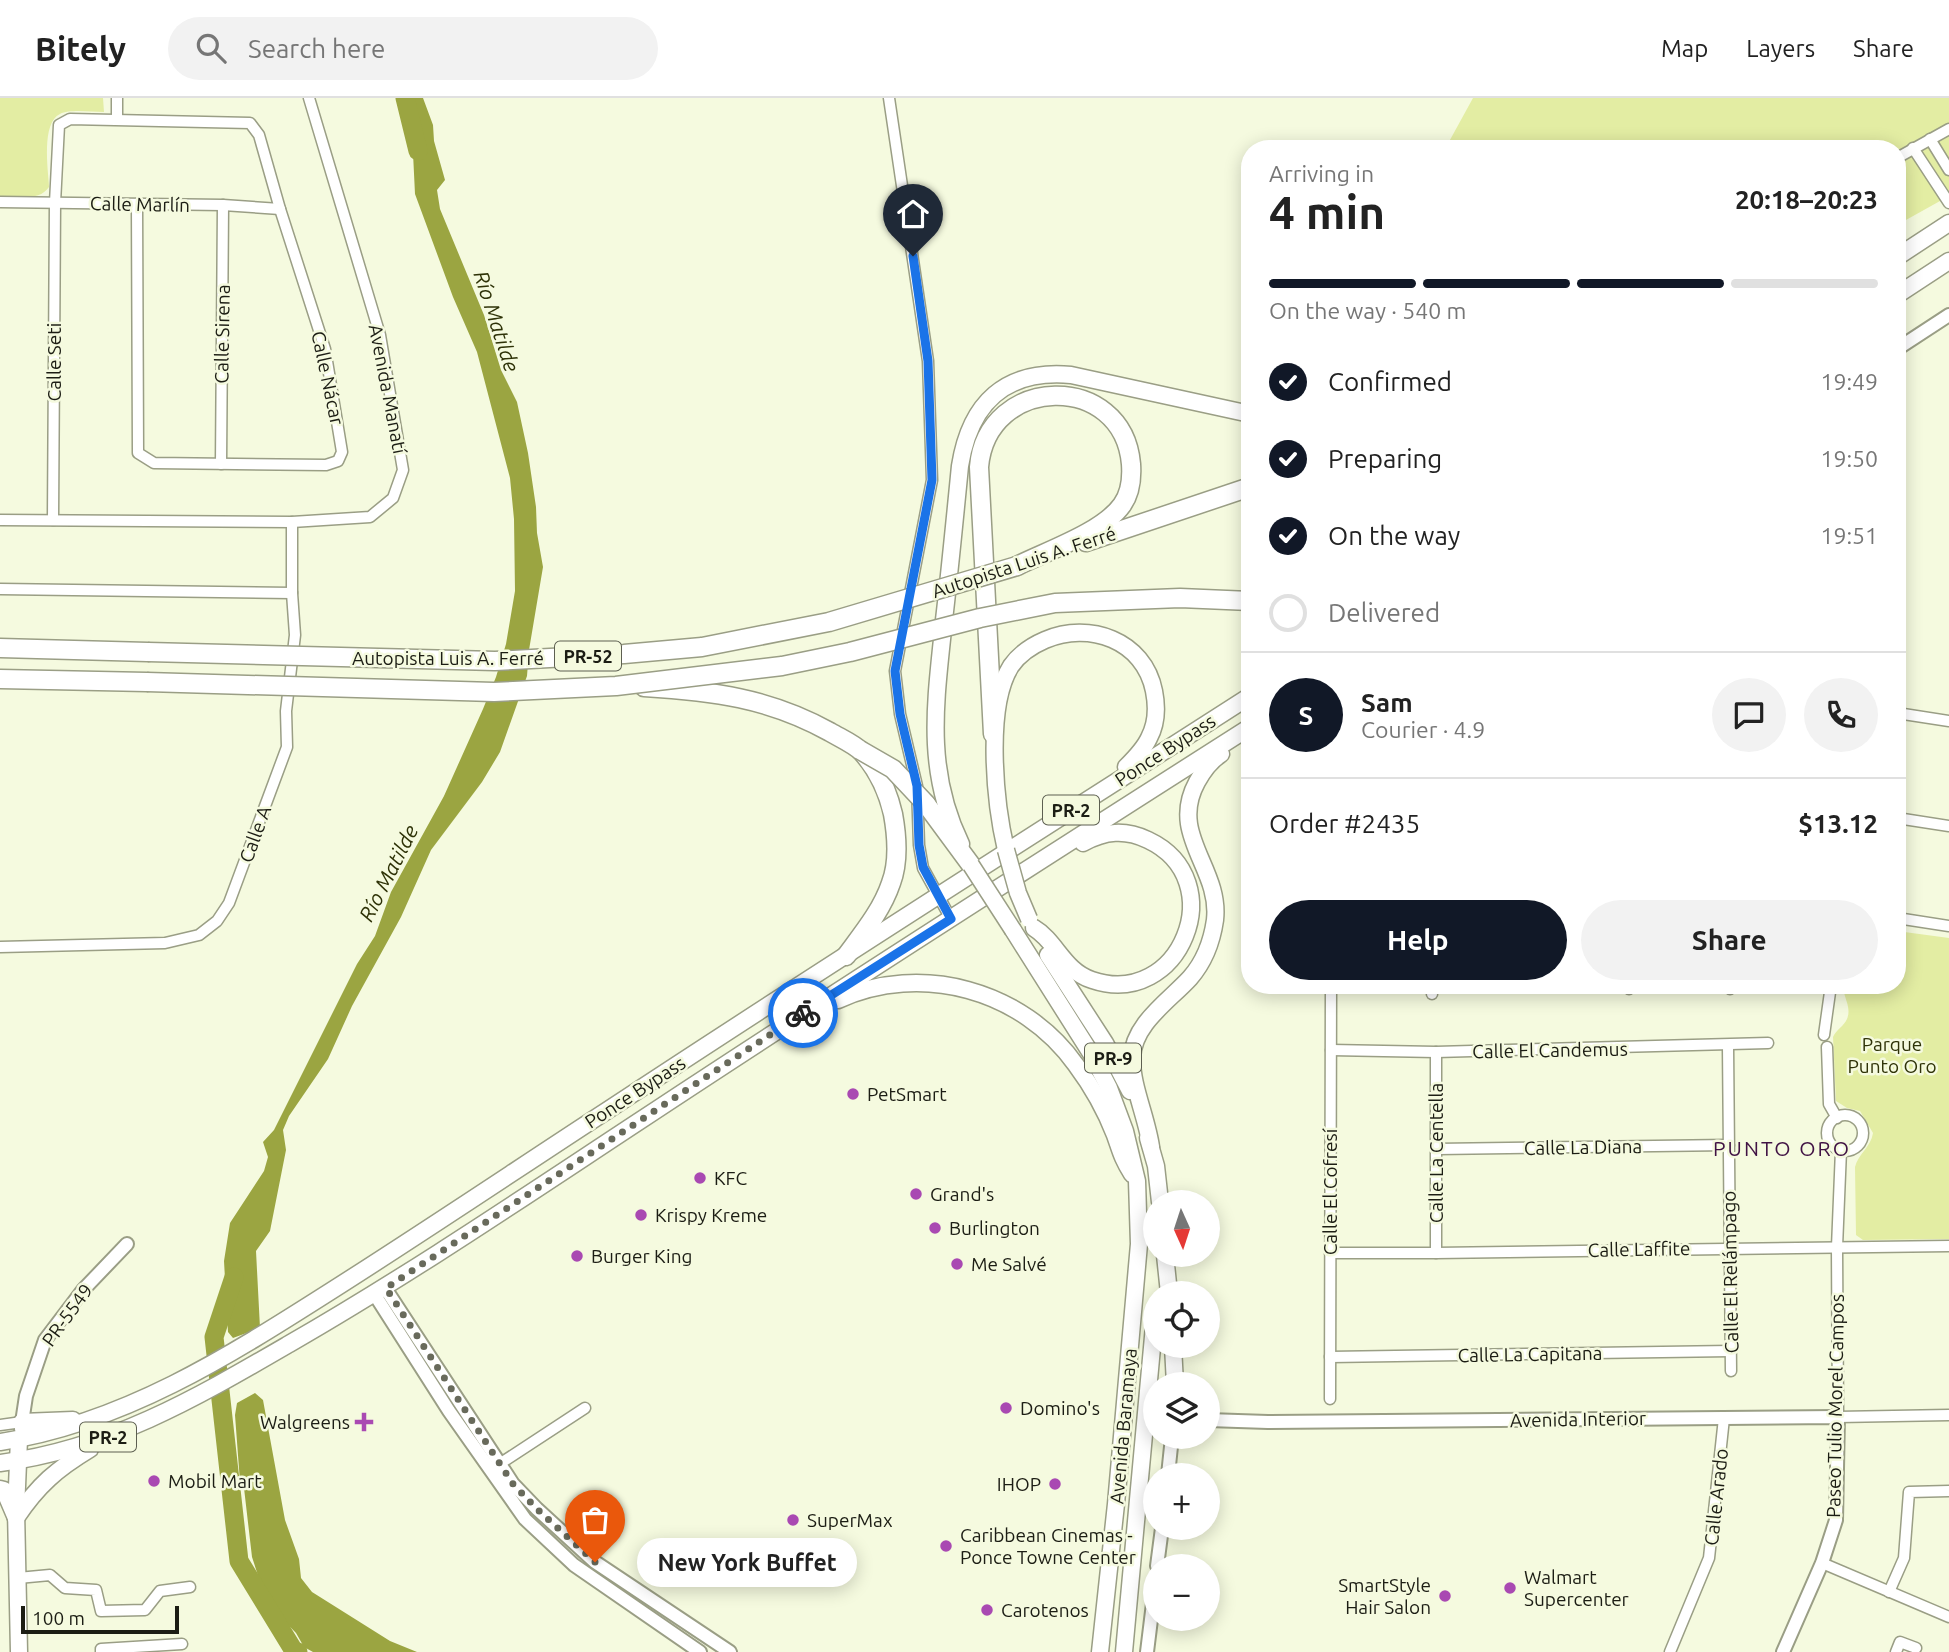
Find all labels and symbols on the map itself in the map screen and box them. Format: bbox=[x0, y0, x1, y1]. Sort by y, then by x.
pin bbox=[883, 184, 943, 256]
street label: Calle Marlín bbox=[90, 192, 190, 216]
water label: Río Matilde bbox=[469, 267, 525, 375]
street label: Calle Sirena bbox=[210, 284, 234, 384]
street label: Avenida Manatí bbox=[365, 322, 411, 456]
street label: Calle Seti bbox=[43, 323, 65, 401]
street label: Calle Nácar bbox=[307, 329, 349, 427]
street label: Autopista Luis A. Ferré bbox=[929, 522, 1119, 602]
road number: PR-52 bbox=[555, 642, 621, 670]
street label: Autopista Luis A. Ferré bbox=[352, 647, 544, 669]
street label: Ponce Bypass bbox=[1111, 709, 1219, 791]
road number: PR-2 bbox=[1043, 796, 1099, 824]
street label: Calle A bbox=[235, 802, 276, 865]
water label: Río Matilde bbox=[354, 821, 423, 925]
courier bbox=[768, 978, 838, 1048]
park label: Parque Punto Oro bbox=[1848, 1033, 1937, 1077]
street label: Calle El Candemus bbox=[1472, 1038, 1628, 1062]
road number: PR-9 bbox=[1085, 1043, 1141, 1072]
street label: Ponce Bypass bbox=[581, 1051, 689, 1133]
place label: PetSmart bbox=[867, 1083, 947, 1105]
street label: Calle La Centella bbox=[1425, 1083, 1447, 1223]
marker: PetSmart bbox=[845, 1086, 861, 1102]
street label: Calle El Cofresí bbox=[1319, 1128, 1341, 1255]
street label: Calle La Diana bbox=[1524, 1135, 1642, 1159]
district label: PUNTO ORO bbox=[1713, 1136, 1851, 1160]
place label: KFC bbox=[714, 1167, 748, 1189]
marker: KFC bbox=[692, 1170, 708, 1186]
place label: Grand's bbox=[930, 1183, 994, 1205]
marker: Grand's bbox=[908, 1186, 924, 1202]
north arrow bbox=[1143, 1190, 1220, 1267]
street label: Calle El Relámpago bbox=[1718, 1191, 1742, 1353]
place label: Krispy Kreme bbox=[655, 1204, 767, 1226]
marker: Krispy Kreme bbox=[633, 1207, 649, 1223]
place label: Burlington bbox=[949, 1217, 1040, 1239]
marker: Burlington bbox=[927, 1220, 943, 1236]
street label: Calle Laffite bbox=[1587, 1237, 1691, 1261]
place label: Burger King bbox=[591, 1245, 692, 1267]
marker: Burger King bbox=[569, 1248, 585, 1264]
place label: Me Salvé bbox=[971, 1253, 1047, 1275]
marker: Me Salvé bbox=[949, 1256, 965, 1272]
street label: PR-5549 bbox=[37, 1280, 97, 1350]
street label: Paseo Tulio Morel Campos bbox=[1822, 1294, 1848, 1518]
street label: Calle La Capitana bbox=[1457, 1342, 1603, 1366]
street label: Avenida Baramaya bbox=[1105, 1347, 1141, 1505]
place label: Domino's bbox=[1020, 1397, 1100, 1419]
marker: Domino's bbox=[998, 1400, 1014, 1416]
street label: Avenida Interior bbox=[1510, 1407, 1646, 1431]
place label: Walgreens bbox=[260, 1411, 350, 1433]
marker: Walgreens bbox=[356, 1414, 372, 1430]
road number: PR-2 bbox=[80, 1422, 136, 1452]
street label: Calle Arado bbox=[1700, 1447, 1732, 1547]
place label: Mobil Mart bbox=[168, 1470, 262, 1492]
marker: Mobil Mart bbox=[146, 1473, 162, 1489]
place label: IHOP bbox=[997, 1473, 1041, 1495]
marker: IHOP bbox=[1047, 1476, 1063, 1492]
pin bbox=[565, 1490, 625, 1562]
place label: SuperMax bbox=[807, 1509, 893, 1531]
marker: SuperMax bbox=[785, 1512, 801, 1528]
place label: Caribbean Cinemas - Ponce Towne Center bbox=[960, 1524, 1136, 1568]
callout: New York Buffet bbox=[637, 1538, 858, 1586]
marker: Caribbean Cinemas - Ponce Towne Center bbox=[938, 1538, 954, 1554]
place label: Walmart Supercenter bbox=[1524, 1566, 1629, 1610]
place label: SmartStyle Hair Salon bbox=[1338, 1574, 1431, 1618]
marker: Walmart Supercenter bbox=[1502, 1580, 1518, 1596]
marker: SmartStyle Hair Salon bbox=[1437, 1588, 1453, 1604]
place label: Carotenos bbox=[1001, 1599, 1089, 1621]
marker: Carotenos bbox=[979, 1602, 995, 1618]
scale bar bbox=[21, 1603, 178, 1635]

